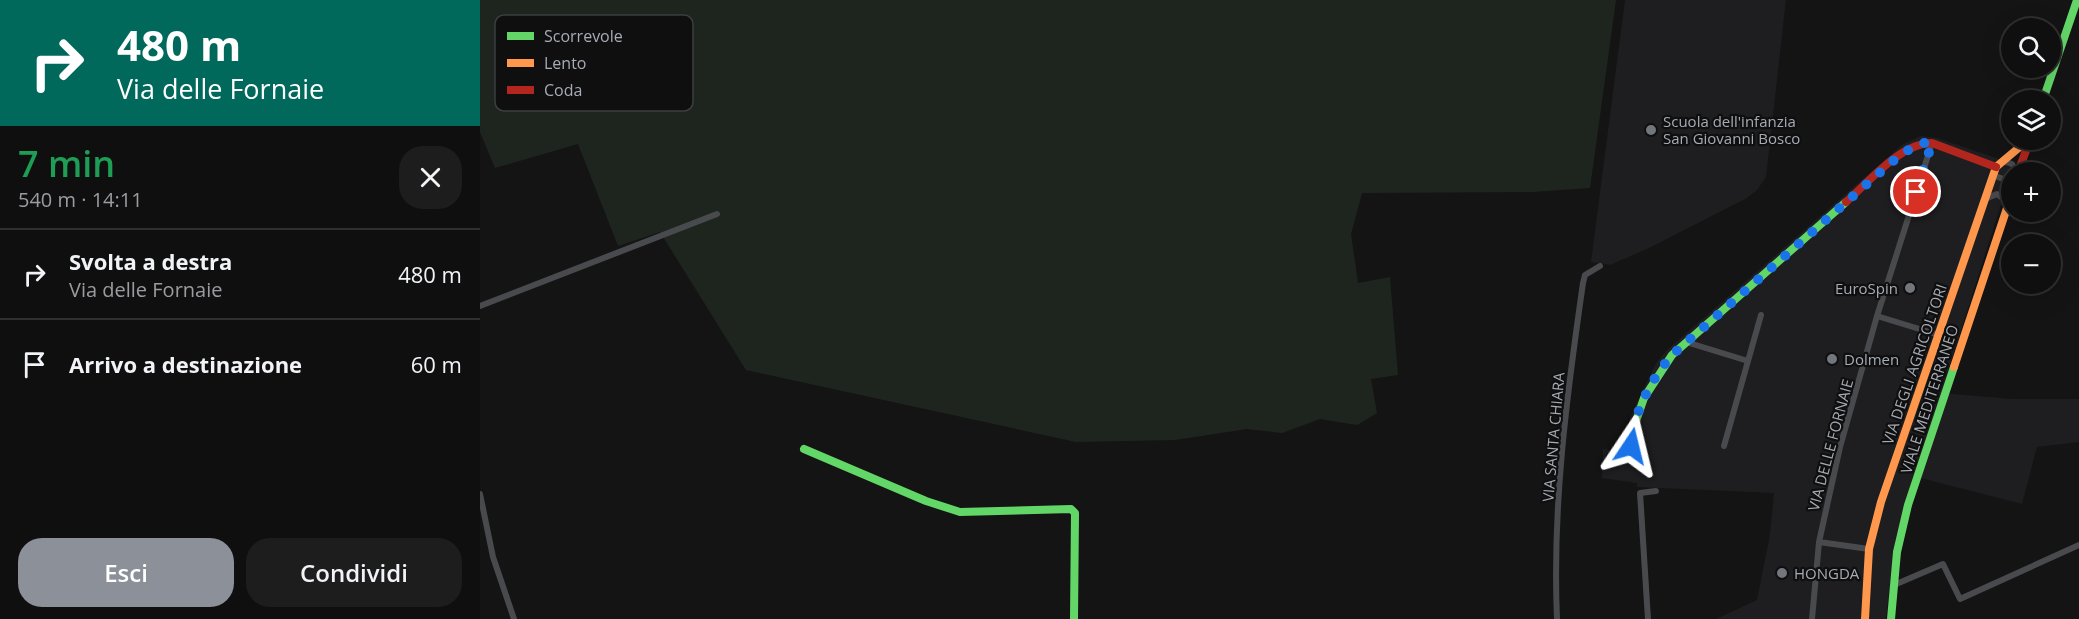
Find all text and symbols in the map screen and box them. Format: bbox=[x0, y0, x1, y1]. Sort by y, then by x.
legend bbox=[495, 15, 693, 111]
text: 480 m bbox=[117, 16, 241, 73]
map controls bbox=[2001, 18, 2061, 294]
button: search bbox=[2001, 18, 2061, 78]
icon: right bbox=[18, 24, 96, 102]
text: Scorrevole bbox=[544, 25, 623, 47]
text: Lento bbox=[544, 52, 586, 74]
text: Via delle Fornaie bbox=[117, 70, 324, 107]
text: Coda bbox=[544, 79, 582, 101]
button: layers bbox=[2001, 90, 2061, 150]
place label: Scuola dell'infanzia San Giovanni Bosco bbox=[1663, 111, 1800, 148]
marker: Scuola dell'infanzia San Giovanni Bosco bbox=[1644, 123, 1658, 137]
text: 7 min bbox=[18, 139, 115, 188]
button: close bbox=[399, 146, 462, 209]
button: + bbox=[2001, 162, 2061, 222]
pin bbox=[1890, 166, 1941, 217]
icon: arrive bbox=[1899, 175, 1932, 208]
text: 540 m · 14:11 bbox=[18, 186, 143, 213]
button: − bbox=[2001, 234, 2061, 294]
text: Svolta a destra bbox=[69, 246, 232, 276]
icon: right bbox=[18, 258, 51, 291]
text: 480 m bbox=[398, 259, 462, 289]
text: Via delle Fornaie bbox=[69, 276, 222, 303]
place label: EuroSpin bbox=[1835, 278, 1898, 298]
street label: VIA DEGLI AGRICOLTORI bbox=[1877, 281, 1951, 447]
marker: EuroSpin bbox=[1903, 281, 1917, 295]
street label: VIALE MEDITERRANEO bbox=[1895, 322, 1963, 476]
icon: arrive bbox=[18, 348, 51, 381]
text: Arrivo a destinazione bbox=[69, 349, 302, 379]
text: 60 m bbox=[411, 349, 462, 379]
place label: Dolmen bbox=[1844, 349, 1899, 369]
marker: Dolmen bbox=[1825, 352, 1839, 366]
street label: VIA SANTA CHIARA bbox=[1537, 371, 1569, 503]
street label: VIA DELLE FORNAIE bbox=[1803, 377, 1857, 513]
position arrow bbox=[1599, 414, 1663, 478]
button: Esci bbox=[18, 538, 234, 607]
button: Condividi bbox=[246, 538, 462, 607]
place label: HONGDA bbox=[1794, 563, 1860, 583]
marker: HONGDA bbox=[1775, 566, 1789, 580]

